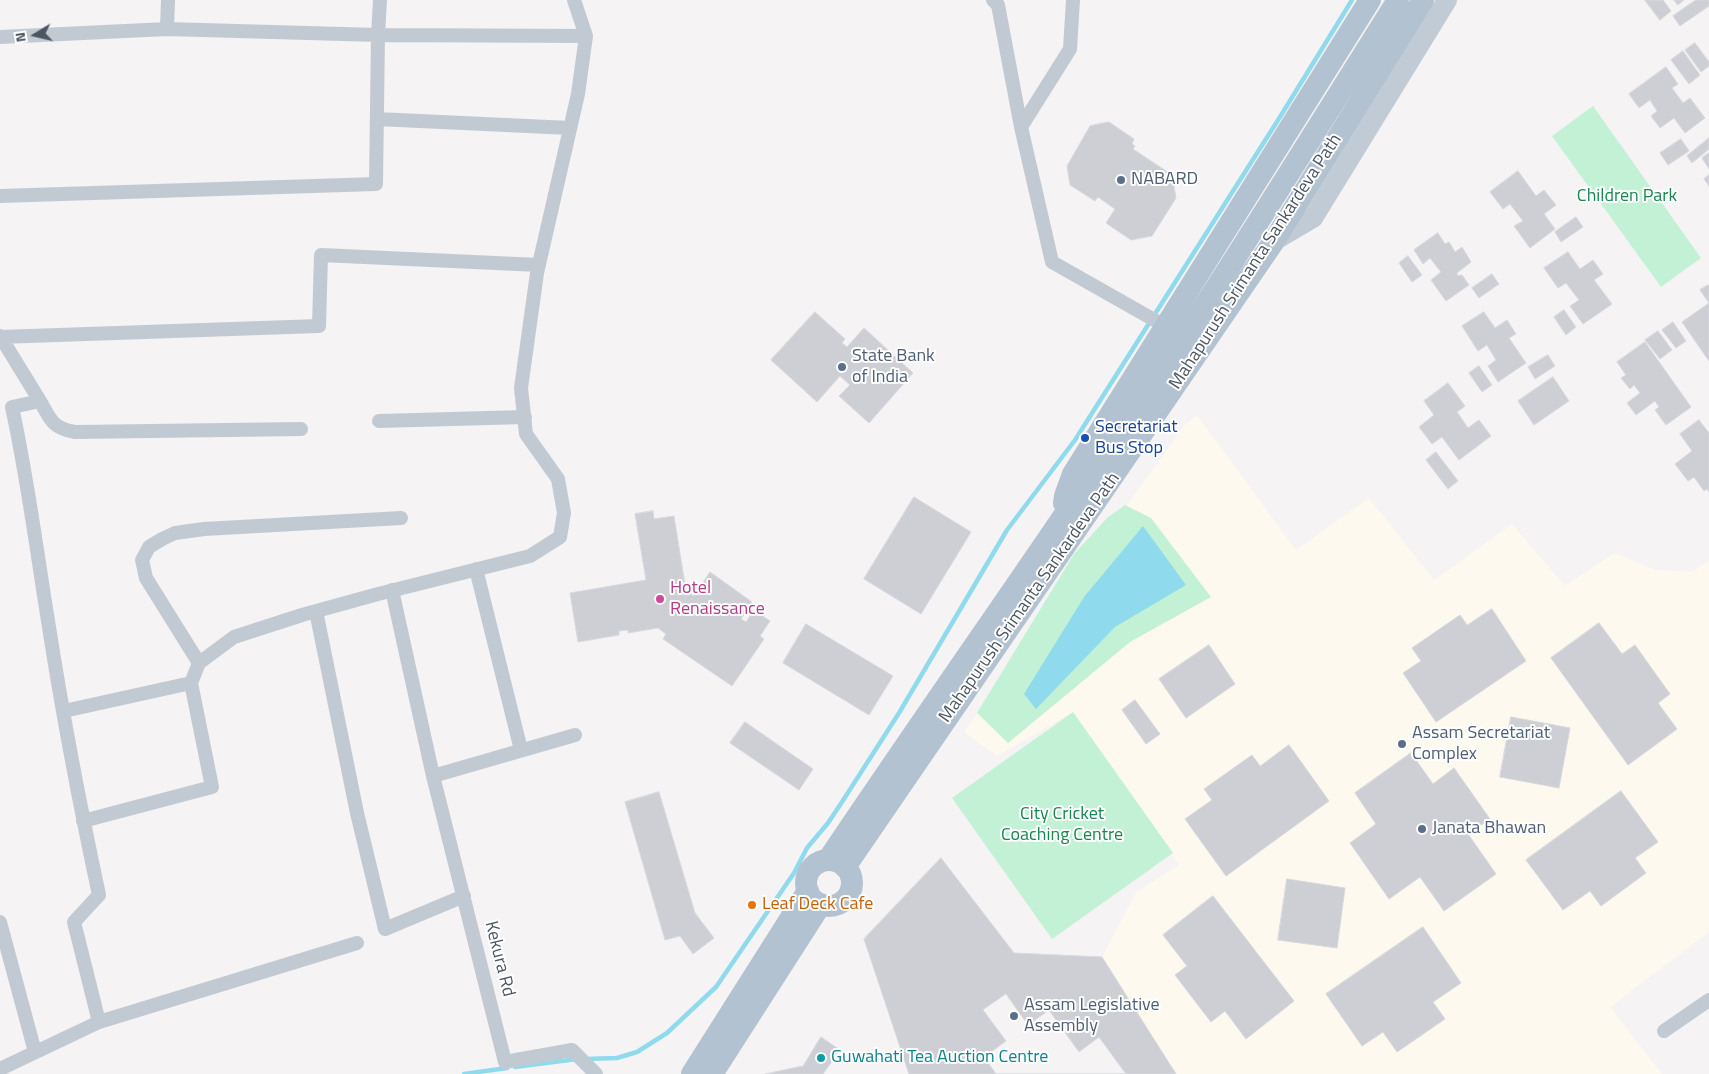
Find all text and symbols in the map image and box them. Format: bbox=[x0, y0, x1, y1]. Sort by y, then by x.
north arrow bbox=[10, 10, 60, 60]
text: N bbox=[9, 31, 31, 44]
street label: Mahapurush Srimanta Sankardeva Path bbox=[1165, 130, 1347, 394]
place label: NABARD bbox=[1131, 169, 1198, 191]
marker: NABARD bbox=[1115, 174, 1127, 186]
park label: Children Park bbox=[1577, 186, 1677, 208]
place label: State Bank of India bbox=[852, 346, 935, 388]
marker: State Bank of India bbox=[836, 361, 848, 373]
place label: Secretariat Bus Stop bbox=[1095, 417, 1178, 459]
marker: Secretariat Bus Stop bbox=[1079, 432, 1091, 444]
street label: Mahapurush Srimanta Sankardeva Path bbox=[935, 469, 1125, 727]
place label: Hotel Renaissance bbox=[670, 578, 765, 620]
marker: Hotel Renaissance bbox=[654, 593, 666, 605]
place label: Assam Secretariat Complex bbox=[1412, 723, 1550, 766]
marker: Assam Secretariat Complex bbox=[1396, 738, 1408, 750]
park label: City Cricket Coaching Centre bbox=[1001, 804, 1123, 846]
place label: Janata Bhawan bbox=[1432, 818, 1546, 840]
marker: Janata Bhawan bbox=[1416, 823, 1428, 835]
place label: Leaf Deck Cafe bbox=[762, 894, 873, 916]
marker: Leaf Deck Cafe bbox=[746, 899, 758, 911]
street label: Kekura Rd bbox=[479, 919, 519, 999]
place label: Assam Legislative Assembly bbox=[1024, 995, 1160, 1038]
marker: Assam Legislative Assembly bbox=[1008, 1010, 1020, 1022]
place label: Guwahati Tea Auction Centre bbox=[831, 1047, 1048, 1069]
marker: Guwahati Tea Auction Centre bbox=[815, 1052, 827, 1064]

